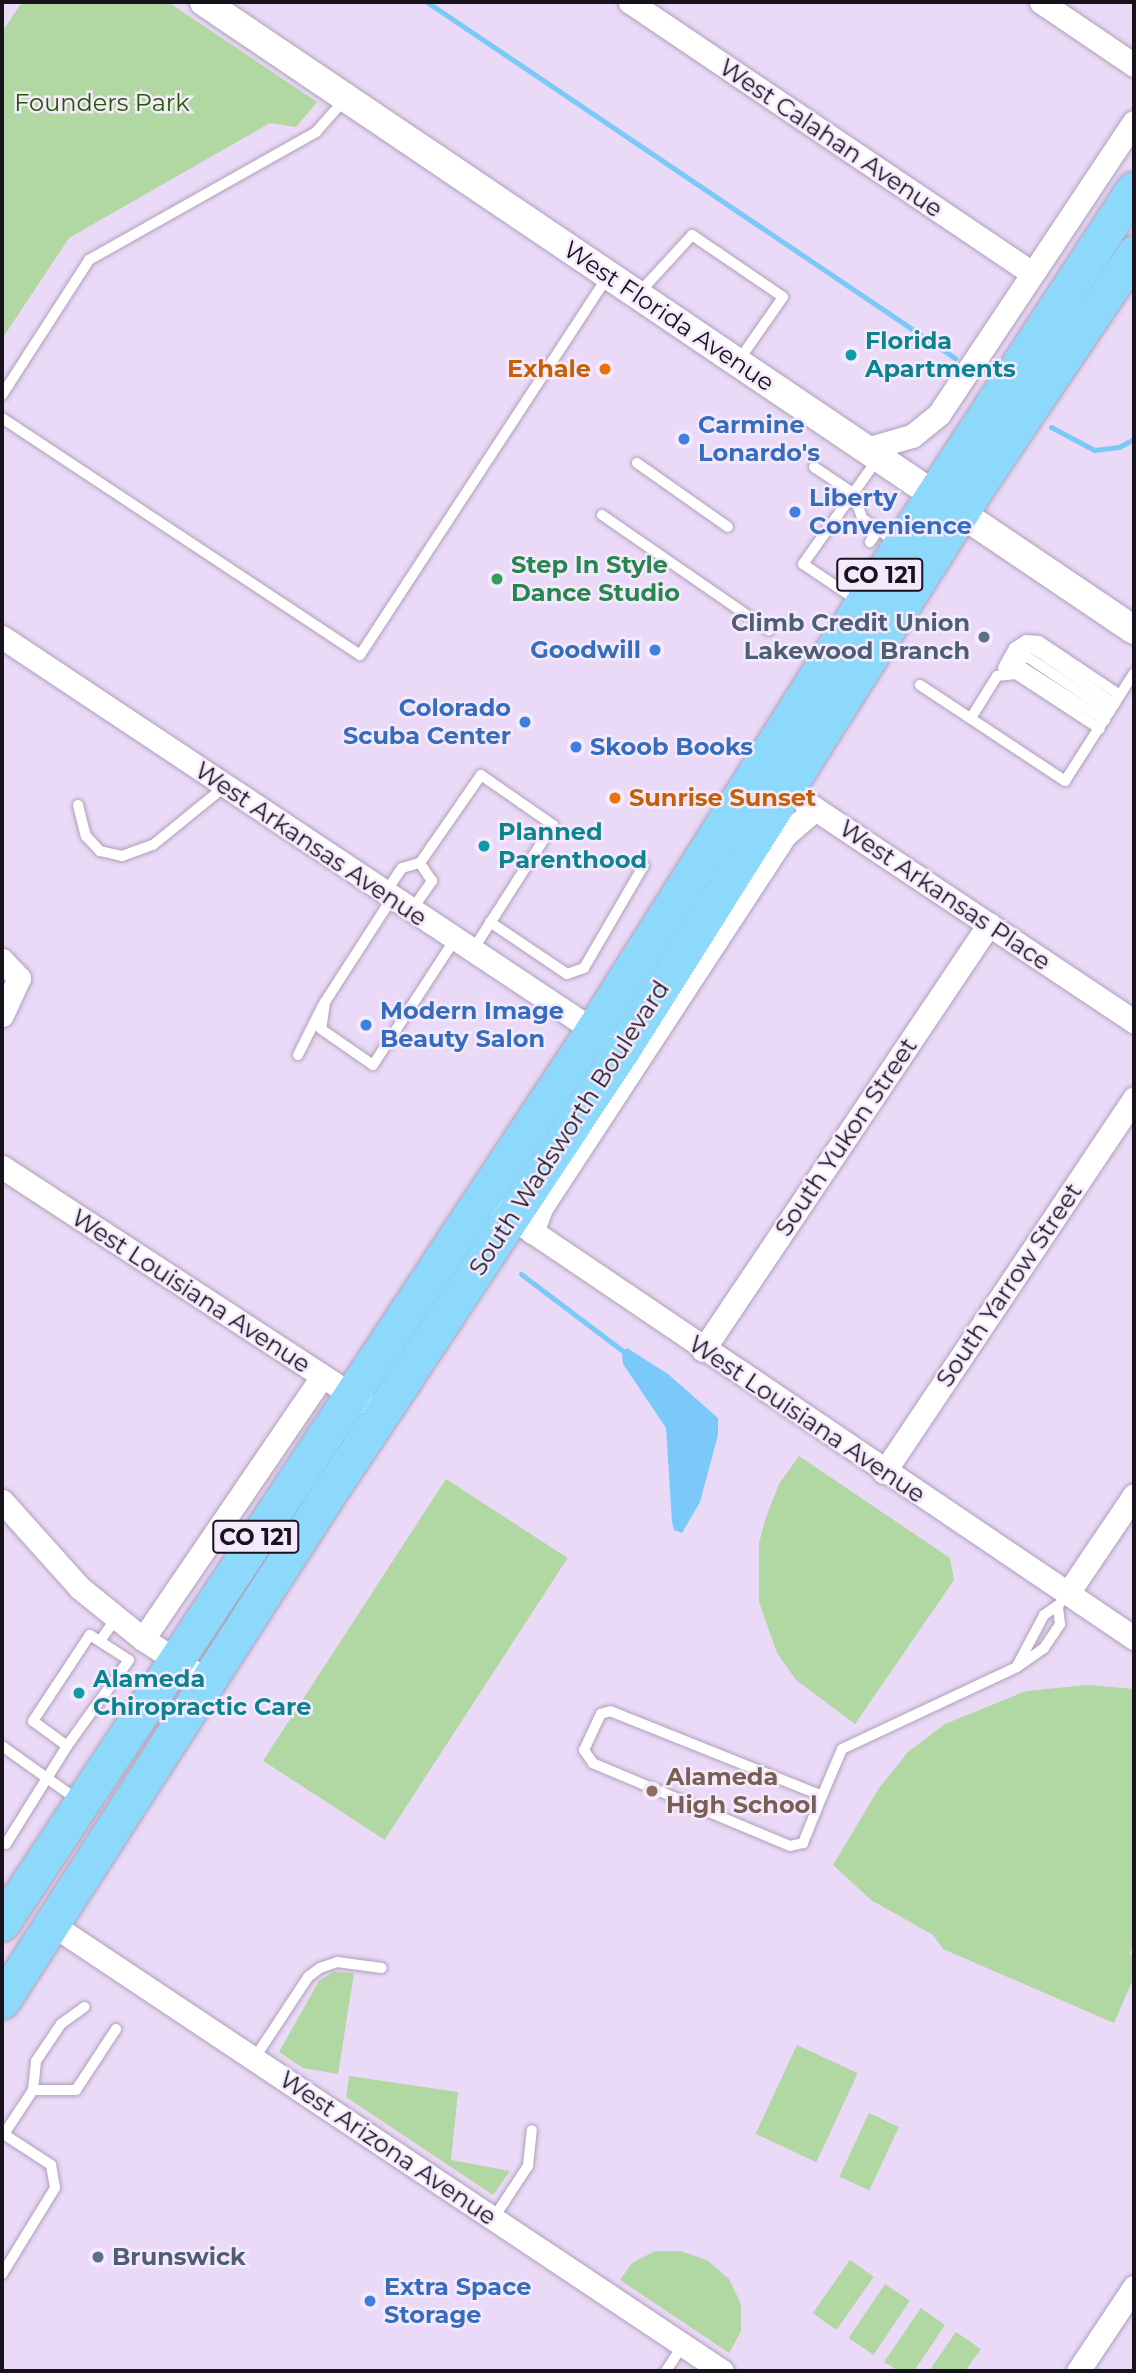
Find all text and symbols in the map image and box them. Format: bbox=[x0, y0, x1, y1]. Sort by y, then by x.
street label: West Calahan Avenue bbox=[714, 53, 948, 223]
park label: Founders Park bbox=[14, 89, 190, 117]
street label: West Florida Avenue bbox=[558, 235, 780, 397]
place label: Florida Apartments bbox=[865, 327, 1016, 383]
marker: Florida Apartments bbox=[843, 347, 859, 363]
place label: Exhale bbox=[507, 355, 591, 383]
marker: Exhale bbox=[597, 361, 613, 377]
place label: Carmine Lonardo's bbox=[698, 411, 820, 467]
marker: Carmine Lonardo's bbox=[676, 431, 692, 447]
place label: Liberty Convenience bbox=[809, 484, 972, 540]
marker: Liberty Convenience bbox=[787, 504, 803, 520]
place label: Step In Style Dance Studio bbox=[511, 551, 680, 607]
road number: CO 121 bbox=[836, 555, 924, 594]
marker: Step In Style Dance Studio bbox=[489, 571, 505, 587]
place label: Climb Credit Union Lakewood Branch bbox=[731, 609, 970, 665]
marker: Climb Credit Union Lakewood Branch bbox=[976, 629, 992, 645]
place label: Goodwill bbox=[530, 636, 641, 664]
marker: Goodwill bbox=[647, 642, 663, 658]
place label: Colorado Scuba Center bbox=[343, 694, 511, 750]
marker: Colorado Scuba Center bbox=[517, 714, 533, 730]
place label: Skoob Books bbox=[590, 733, 753, 761]
marker: Skoob Books bbox=[568, 739, 584, 755]
street label: West Arkansas Avenue bbox=[190, 756, 432, 932]
place label: Sunrise Sunset bbox=[629, 784, 816, 812]
marker: Sunrise Sunset bbox=[607, 790, 623, 806]
street label: West Arkansas Place bbox=[834, 814, 1056, 976]
place label: Planned Parenthood bbox=[498, 818, 647, 874]
marker: Planned Parenthood bbox=[476, 838, 492, 854]
street label: South Wadsworth Boulevard bbox=[463, 975, 675, 1281]
place label: Modern Image Beauty Salon bbox=[380, 997, 564, 1053]
marker: Modern Image Beauty Salon bbox=[358, 1017, 374, 1033]
street label: South Yukon Street bbox=[769, 1032, 923, 1242]
street label: South Yarrow Street bbox=[930, 1178, 1088, 1392]
street label: West Louisiana Avenue bbox=[66, 1203, 316, 1379]
street label: West Louisiana Avenue bbox=[683, 1329, 931, 1509]
road number: CO 121 bbox=[212, 1518, 300, 1556]
place label: Alameda Chiropractic Care bbox=[93, 1665, 311, 1721]
marker: Alameda Chiropractic Care bbox=[71, 1685, 87, 1701]
place label: Alameda High School bbox=[666, 1763, 818, 1819]
marker: Alameda High School bbox=[644, 1783, 660, 1799]
street label: West Arizona Avenue bbox=[274, 2065, 502, 2231]
place label: Brunswick bbox=[112, 2243, 246, 2271]
marker: Brunswick bbox=[90, 2249, 106, 2265]
place label: Extra Space Storage bbox=[384, 2273, 531, 2329]
marker: Extra Space Storage bbox=[362, 2293, 378, 2309]

